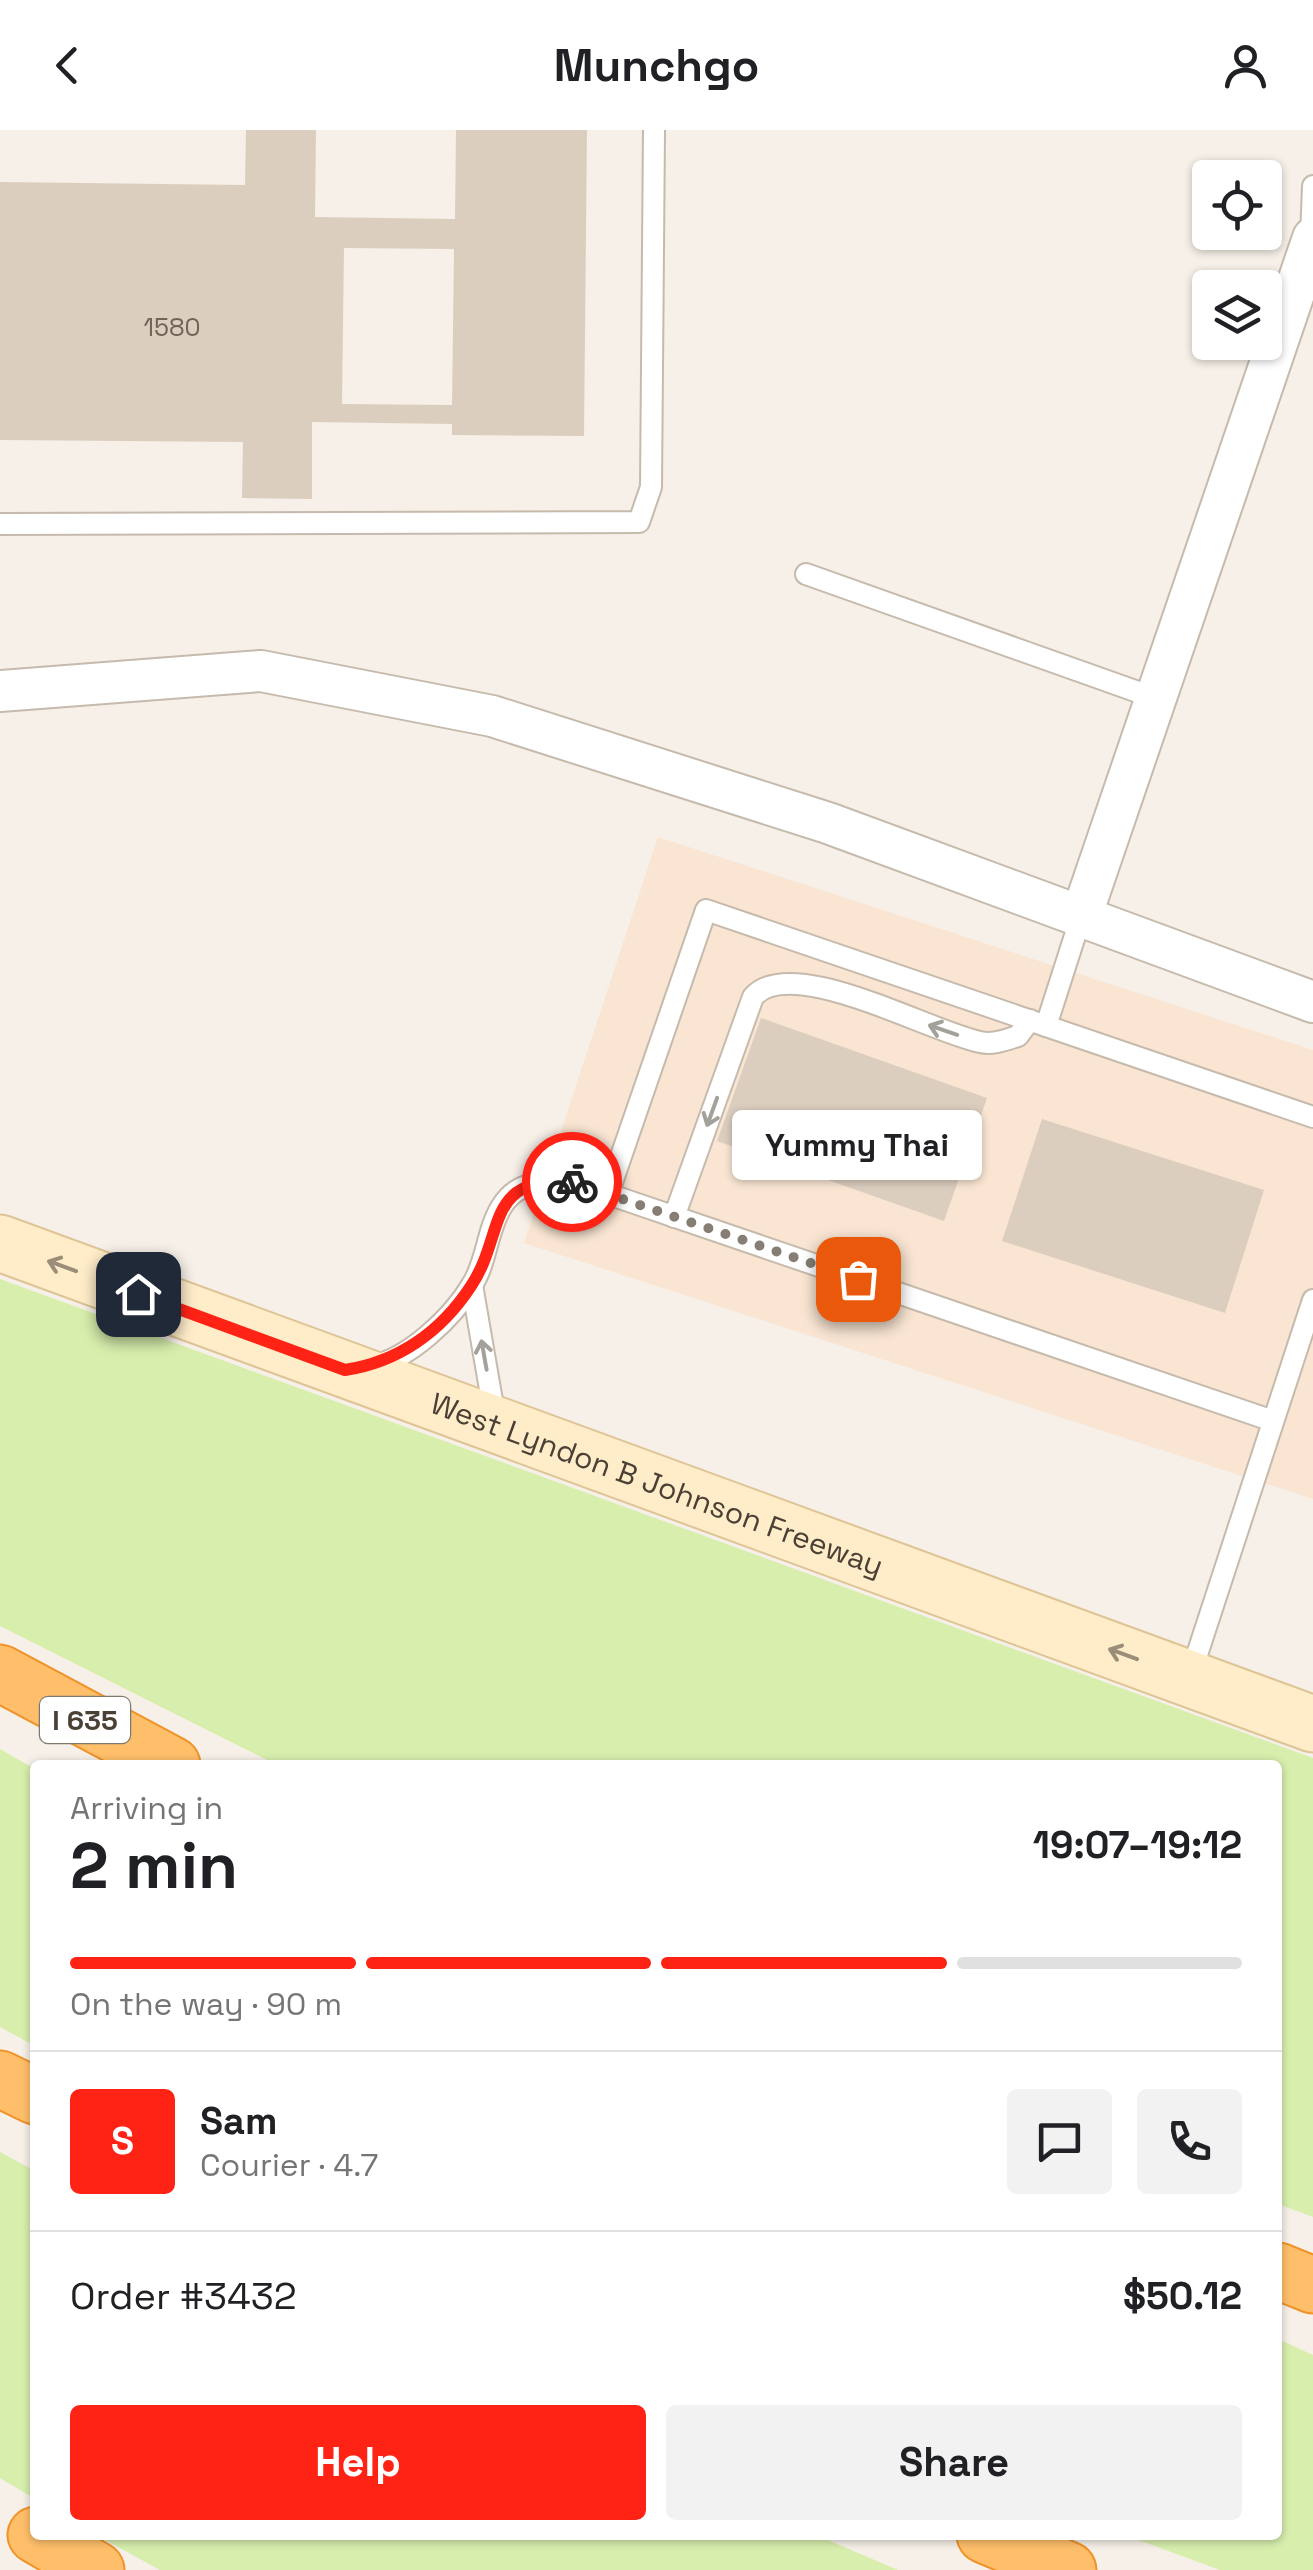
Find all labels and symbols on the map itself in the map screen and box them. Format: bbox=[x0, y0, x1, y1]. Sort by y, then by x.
house number: 1580 bbox=[143, 311, 201, 343]
one-way arrow bbox=[928, 1019, 960, 1037]
one-way arrow bbox=[702, 1095, 720, 1126]
callout: Yummy Thai bbox=[733, 1109, 983, 1179]
courier bbox=[522, 1132, 622, 1232]
pin bbox=[816, 1237, 901, 1322]
pin bbox=[96, 1252, 181, 1337]
one-way arrow bbox=[47, 1256, 78, 1274]
one-way arrow bbox=[474, 1339, 493, 1372]
street label: West Lyndon B Johnson Freeway bbox=[426, 1383, 889, 1585]
one-way arrow bbox=[1108, 1644, 1139, 1662]
road number: I 635 bbox=[40, 1697, 130, 1743]

